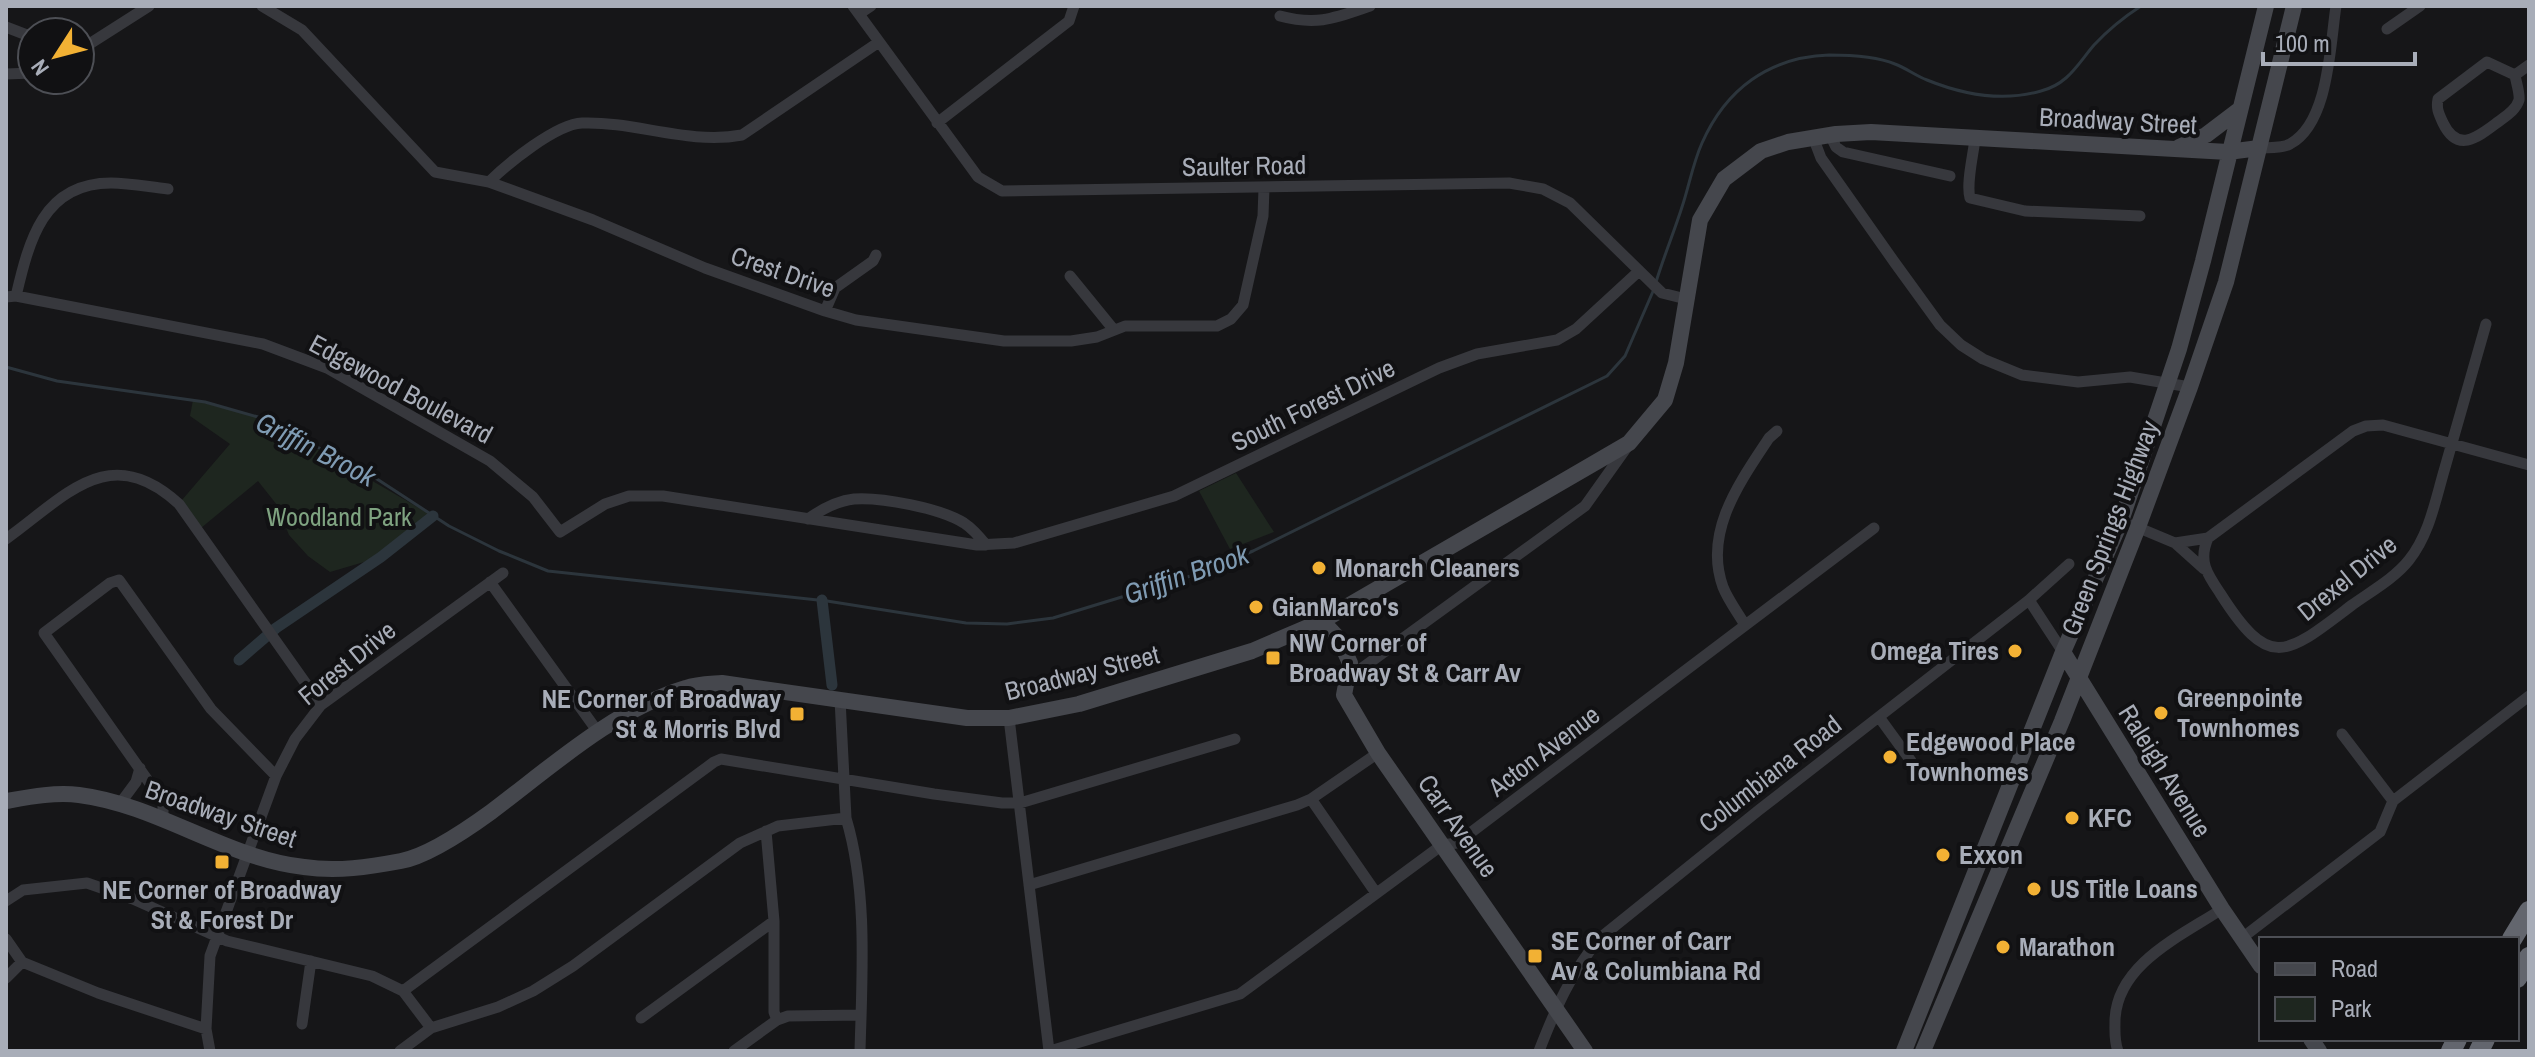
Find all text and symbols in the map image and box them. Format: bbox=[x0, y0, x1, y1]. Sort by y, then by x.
north arrow bbox=[16, 16, 96, 96]
scale bar bbox=[2263, 16, 2415, 66]
text: 100 m bbox=[2275, 27, 2330, 59]
text: N bbox=[24, 54, 56, 82]
street label: Broadway Street bbox=[2038, 99, 2198, 142]
street label: Saulter Road bbox=[1181, 147, 1307, 184]
street label: Crest Drive bbox=[727, 237, 840, 306]
street label: Edgewood Boulevard bbox=[304, 326, 499, 452]
street label: South Forest Drive bbox=[1225, 350, 1400, 459]
water label: Griffin Brook bbox=[250, 403, 384, 496]
street label: Green Springs Highway bbox=[2052, 415, 2167, 640]
park label: Woodland Park bbox=[266, 499, 412, 534]
street label: Drexel Drive bbox=[2290, 527, 2404, 628]
water label: Griffin Brook bbox=[1119, 534, 1255, 613]
place label: Monarch Cleaners bbox=[1335, 550, 1520, 585]
marker: Monarch Cleaners bbox=[1310, 559, 1328, 577]
place label: GianMarco's bbox=[1272, 589, 1399, 624]
marker: GianMarco's bbox=[1247, 598, 1265, 616]
street label: Forest Drive bbox=[291, 612, 403, 713]
place label: NW Corner of Broadway St & Carr Av bbox=[1289, 625, 1521, 690]
place label: Omega Tires bbox=[1870, 633, 1999, 668]
street label: Broadway Street bbox=[1001, 636, 1163, 709]
marker: Omega Tires bbox=[2006, 642, 2024, 660]
marker: NW Corner of Broadway St & Carr Av bbox=[1264, 649, 1282, 667]
place label: Greenpointe Townhomes bbox=[2177, 680, 2303, 745]
place label: NE Corner of Broadway St & Morris Blvd bbox=[542, 681, 781, 746]
street label: Acton Avenue bbox=[1480, 697, 1607, 805]
street label: Raleigh Avenue bbox=[2111, 698, 2220, 844]
marker: Greenpointe Townhomes bbox=[2152, 704, 2170, 722]
marker: NE Corner of Broadway St & Morris Blvd bbox=[788, 705, 806, 723]
street label: Columbiana Road bbox=[1691, 707, 1848, 840]
place label: Edgewood Place Townhomes bbox=[1906, 724, 2075, 789]
marker: Edgewood Place Townhomes bbox=[1881, 748, 1899, 766]
street label: Carr Avenue bbox=[1410, 767, 1507, 884]
street label: Broadway Street bbox=[141, 771, 301, 856]
place label: KFC bbox=[2088, 800, 2132, 835]
marker: KFC bbox=[2063, 809, 2081, 827]
place label: Exxon bbox=[1959, 837, 2023, 872]
marker: Exxon bbox=[1934, 846, 1952, 864]
marker: NE Corner of Broadway St & Forest Dr bbox=[213, 853, 231, 871]
place label: US Title Loans bbox=[2050, 871, 2198, 906]
place label: NE Corner of Broadway St & Forest Dr bbox=[102, 872, 342, 937]
marker: US Title Loans bbox=[2025, 880, 2043, 898]
place label: SE Corner of Carr Av & Columbiana Rd bbox=[1551, 923, 1761, 988]
place label: Marathon bbox=[2019, 929, 2115, 964]
legend bbox=[2259, 937, 2519, 1041]
marker: Marathon bbox=[1994, 938, 2012, 956]
marker: SE Corner of Carr Av & Columbiana Rd bbox=[1526, 947, 1544, 965]
text: Road bbox=[2331, 952, 2378, 984]
text: Park bbox=[2331, 992, 2372, 1024]

